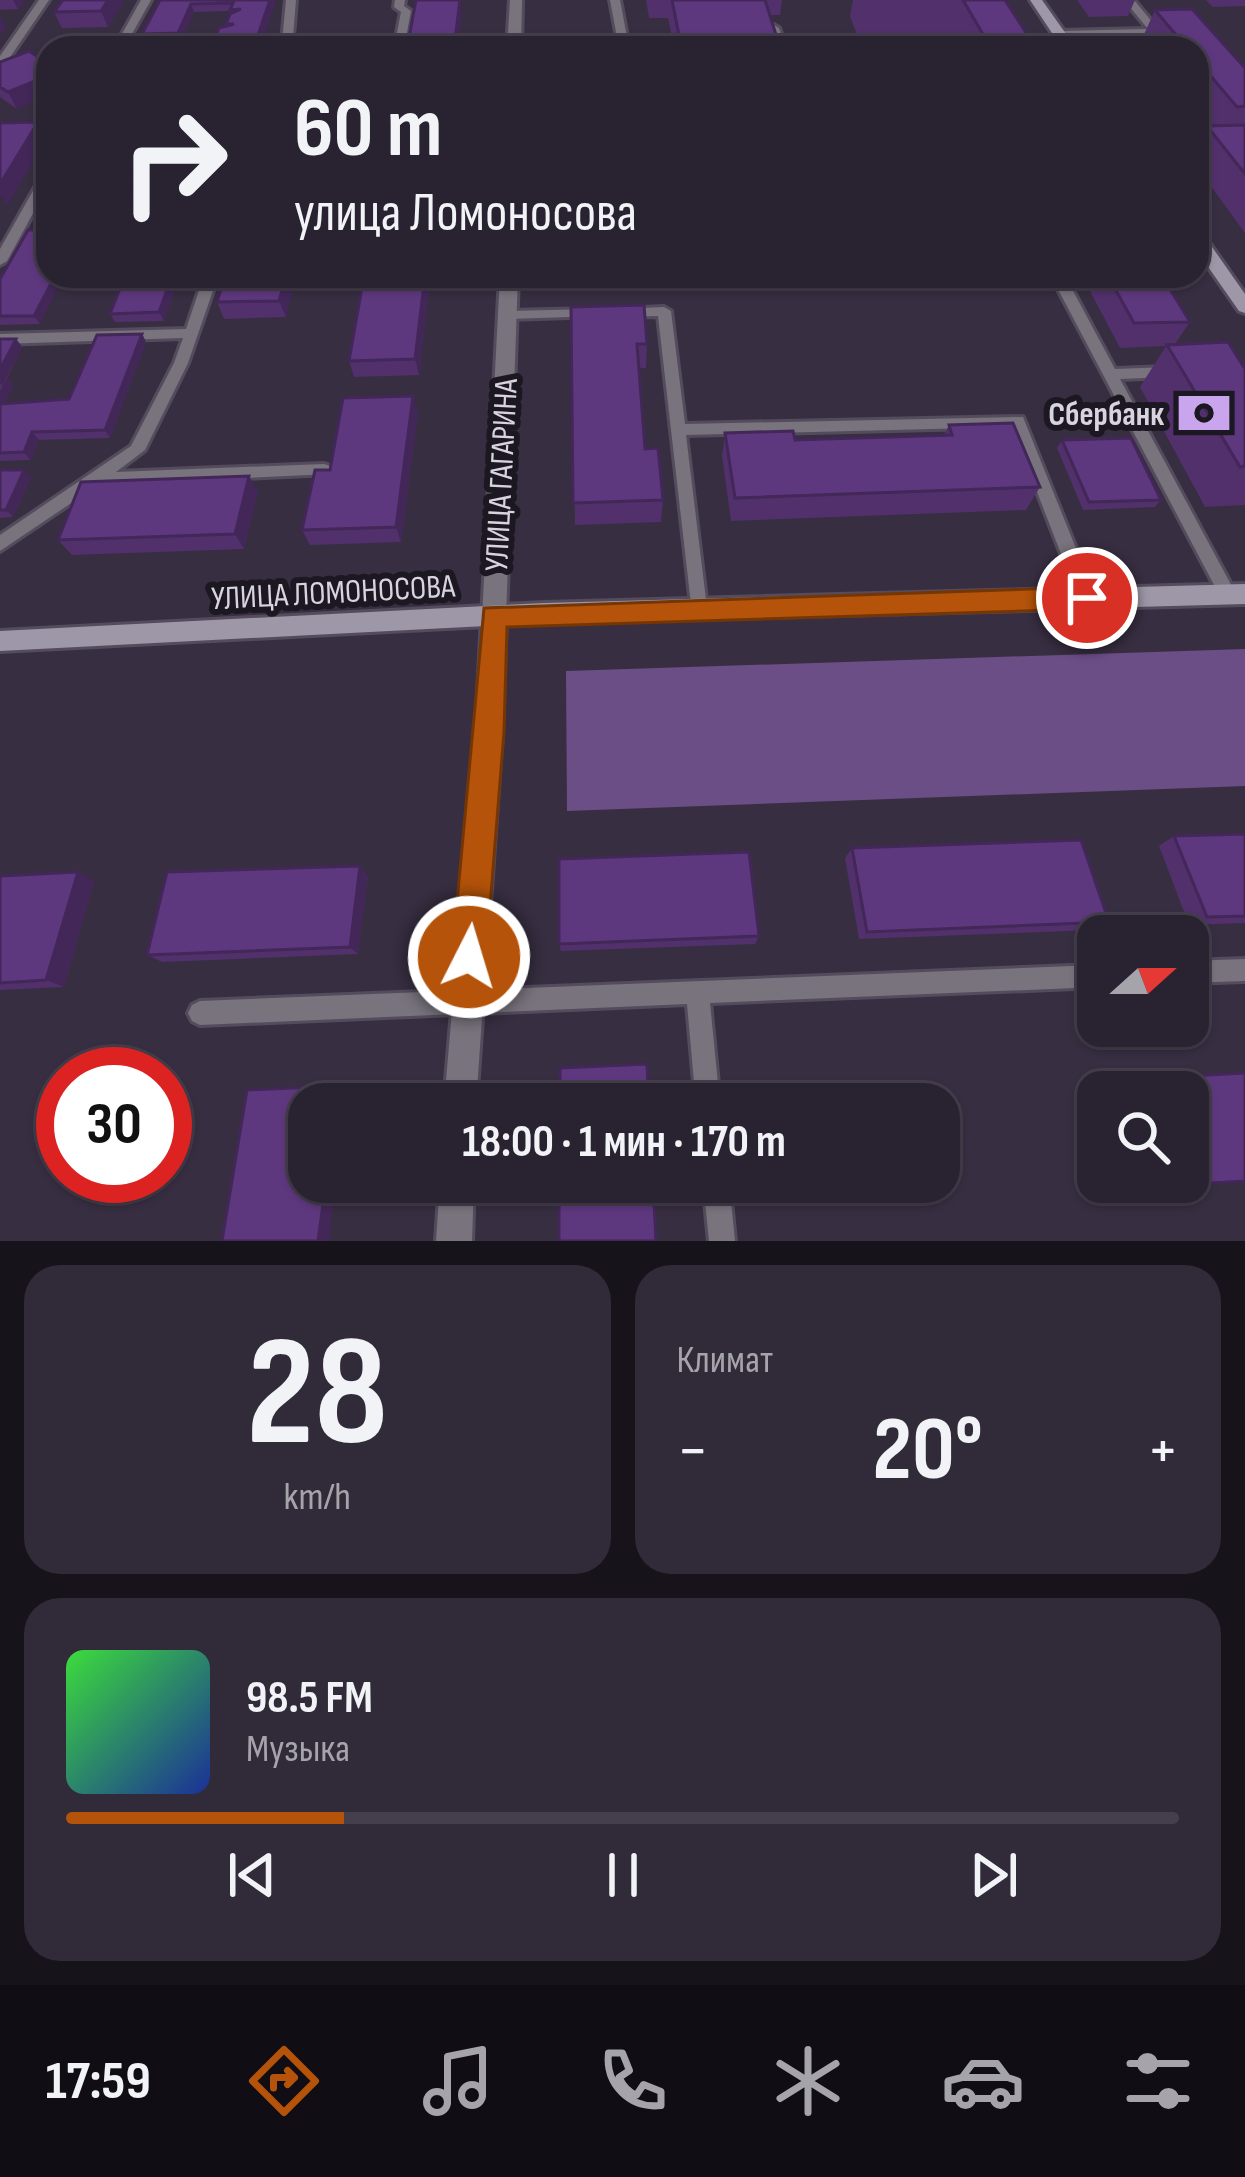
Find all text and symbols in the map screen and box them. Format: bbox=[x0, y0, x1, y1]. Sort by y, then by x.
text: 60 m bbox=[294, 79, 442, 180]
icon: right bbox=[96, 84, 252, 240]
text: улица Ломоносова bbox=[294, 181, 637, 246]
street label: УЛИЦА ГАГАРИНА bbox=[477, 377, 527, 573]
bank icon: Сбербанк bbox=[1175, 384, 1233, 442]
place label: Сбербанк bbox=[1048, 395, 1164, 435]
pin bbox=[1036, 547, 1138, 649]
icon: arrive bbox=[1054, 565, 1120, 631]
street label: УЛИЦА ЛОМОНОСОВА bbox=[210, 567, 457, 619]
position arrow bbox=[406, 894, 532, 1020]
north arrow bbox=[1077, 915, 1209, 1047]
map controls bbox=[1077, 915, 1209, 1203]
speed limit sign: 30 bbox=[36, 1047, 192, 1203]
button: search bbox=[1077, 1071, 1209, 1203]
text: 18:00 · 1 мин · 170 m bbox=[462, 1115, 786, 1170]
text: 28 bbox=[246, 1302, 388, 1489]
text: Климат bbox=[677, 1337, 773, 1384]
text: 20° bbox=[873, 1397, 983, 1505]
text: − bbox=[677, 1412, 709, 1491]
text: + bbox=[1147, 1412, 1179, 1491]
text: km/h bbox=[284, 1474, 351, 1521]
text: 98.5 FM bbox=[246, 1671, 373, 1726]
text: Музыка bbox=[246, 1726, 350, 1773]
icon: previous bbox=[219, 1842, 285, 1908]
icon: pause bbox=[590, 1842, 656, 1908]
icon: next bbox=[961, 1842, 1027, 1908]
icon: directions bbox=[242, 2039, 326, 2123]
icon: music bbox=[416, 2039, 500, 2123]
icon: phone bbox=[591, 2039, 675, 2123]
icon: climate bbox=[766, 2039, 850, 2123]
icon: car bbox=[941, 2039, 1025, 2123]
icon: filters bbox=[1116, 2039, 1200, 2123]
text: 17:59 bbox=[45, 2049, 151, 2114]

